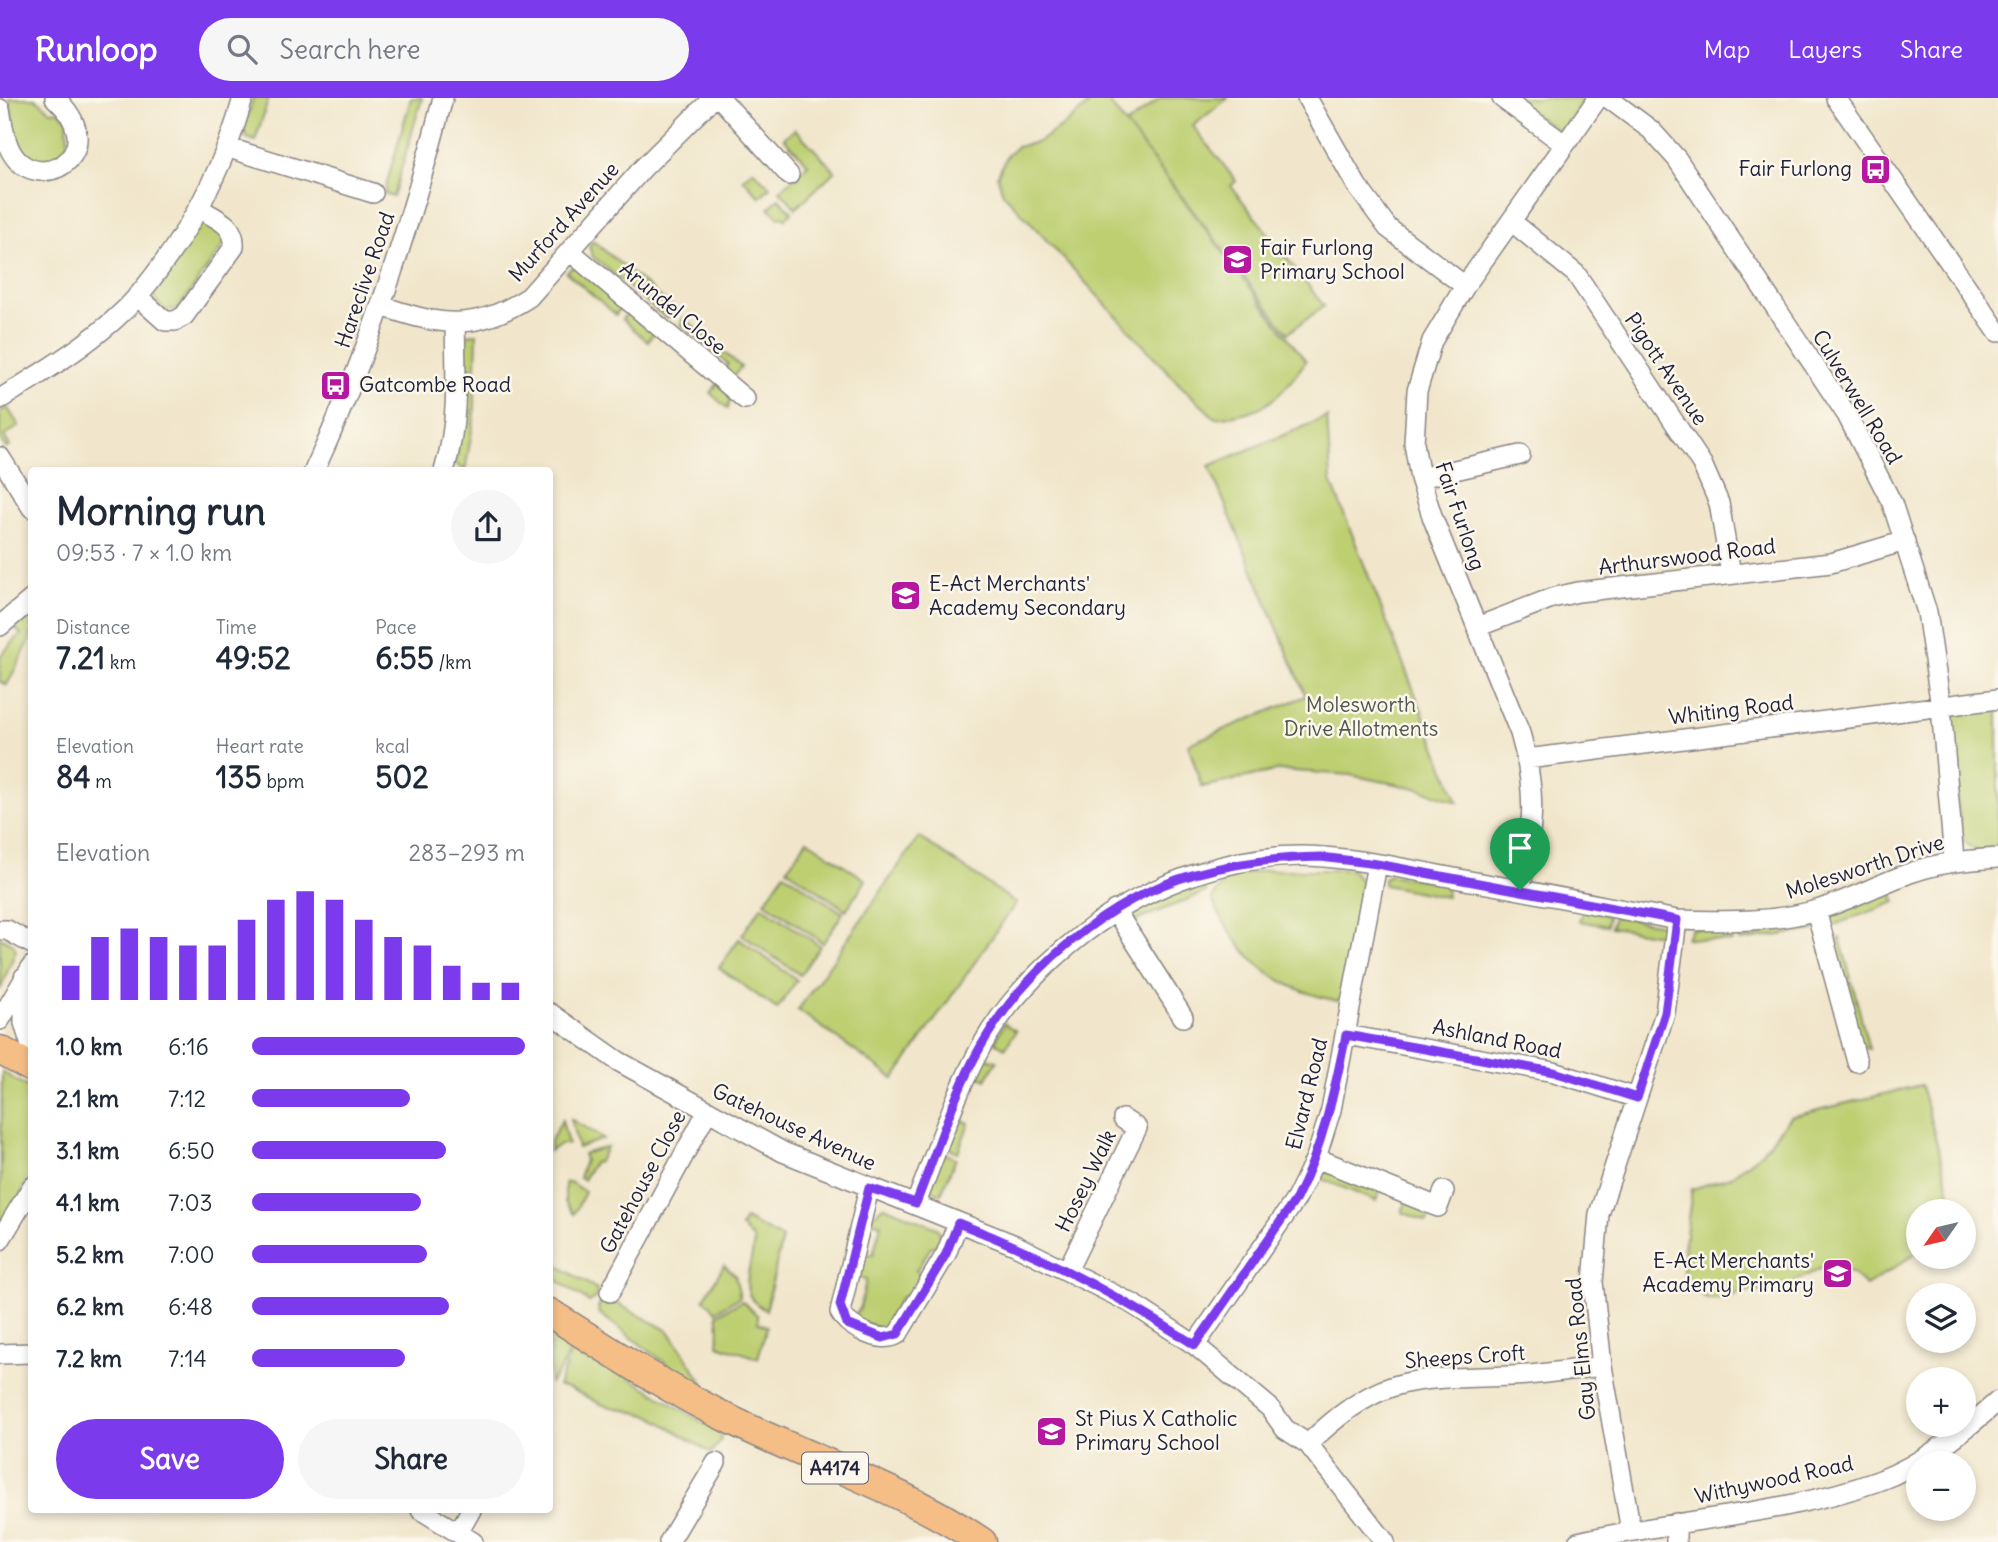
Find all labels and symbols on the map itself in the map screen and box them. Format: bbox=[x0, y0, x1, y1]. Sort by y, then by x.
bus stop icon: Fair Furlong bbox=[1858, 152, 1892, 186]
place label: Fair Furlong bbox=[1739, 155, 1852, 182]
street label: Murford Avenue bbox=[503, 156, 625, 287]
street label: Hareclive Road bbox=[329, 208, 400, 351]
place label: Fair Furlong Primary School bbox=[1260, 234, 1405, 285]
school or university icon: Fair Furlong Primary School bbox=[1220, 243, 1254, 277]
street label: Arundel Close bbox=[614, 255, 732, 360]
street label: Pigott Avenue bbox=[1619, 307, 1714, 430]
street label: Culverwell Road bbox=[1807, 325, 1908, 469]
bus stop icon: Gatcombe Road bbox=[319, 368, 353, 402]
place label: Gatcombe Road bbox=[359, 371, 511, 398]
street label: Fair Furlong bbox=[1429, 458, 1492, 574]
street label: Arthurswood Road bbox=[1597, 532, 1777, 581]
place label: E-Act Merchants' Academy Secondary bbox=[929, 570, 1126, 621]
school or university icon: E-Act Merchants' Academy Secondary bbox=[889, 579, 923, 613]
street label: Whiting Road bbox=[1667, 688, 1795, 731]
park label: Molesworth Drive Allotments bbox=[1284, 691, 1438, 742]
pin bbox=[1490, 818, 1550, 890]
street label: Molesworth Drive bbox=[1782, 828, 1947, 905]
street label: Ashland Road bbox=[1430, 1013, 1564, 1064]
street label: Elvard Road bbox=[1280, 1035, 1333, 1152]
street label: Gatehouse Avenue bbox=[708, 1077, 880, 1176]
street label: Gatehouse Close bbox=[593, 1105, 692, 1258]
street label: Hosey Walk bbox=[1049, 1125, 1122, 1236]
north arrow bbox=[1906, 1199, 1976, 1269]
place label: E-Act Merchants' Academy Primary bbox=[1642, 1247, 1814, 1298]
school or university icon: E-Act Merchants' Academy Primary bbox=[1820, 1256, 1854, 1290]
street label: Gay Elms Road bbox=[1560, 1276, 1601, 1422]
street label: Sheeps Croft bbox=[1404, 1339, 1526, 1374]
place label: St Pius X Catholic Primary School bbox=[1075, 1405, 1237, 1456]
school or university icon: St Pius X Catholic Primary School bbox=[1035, 1414, 1069, 1448]
street label: Withywood Road bbox=[1692, 1450, 1856, 1510]
road number: A4174 bbox=[802, 1452, 868, 1484]

